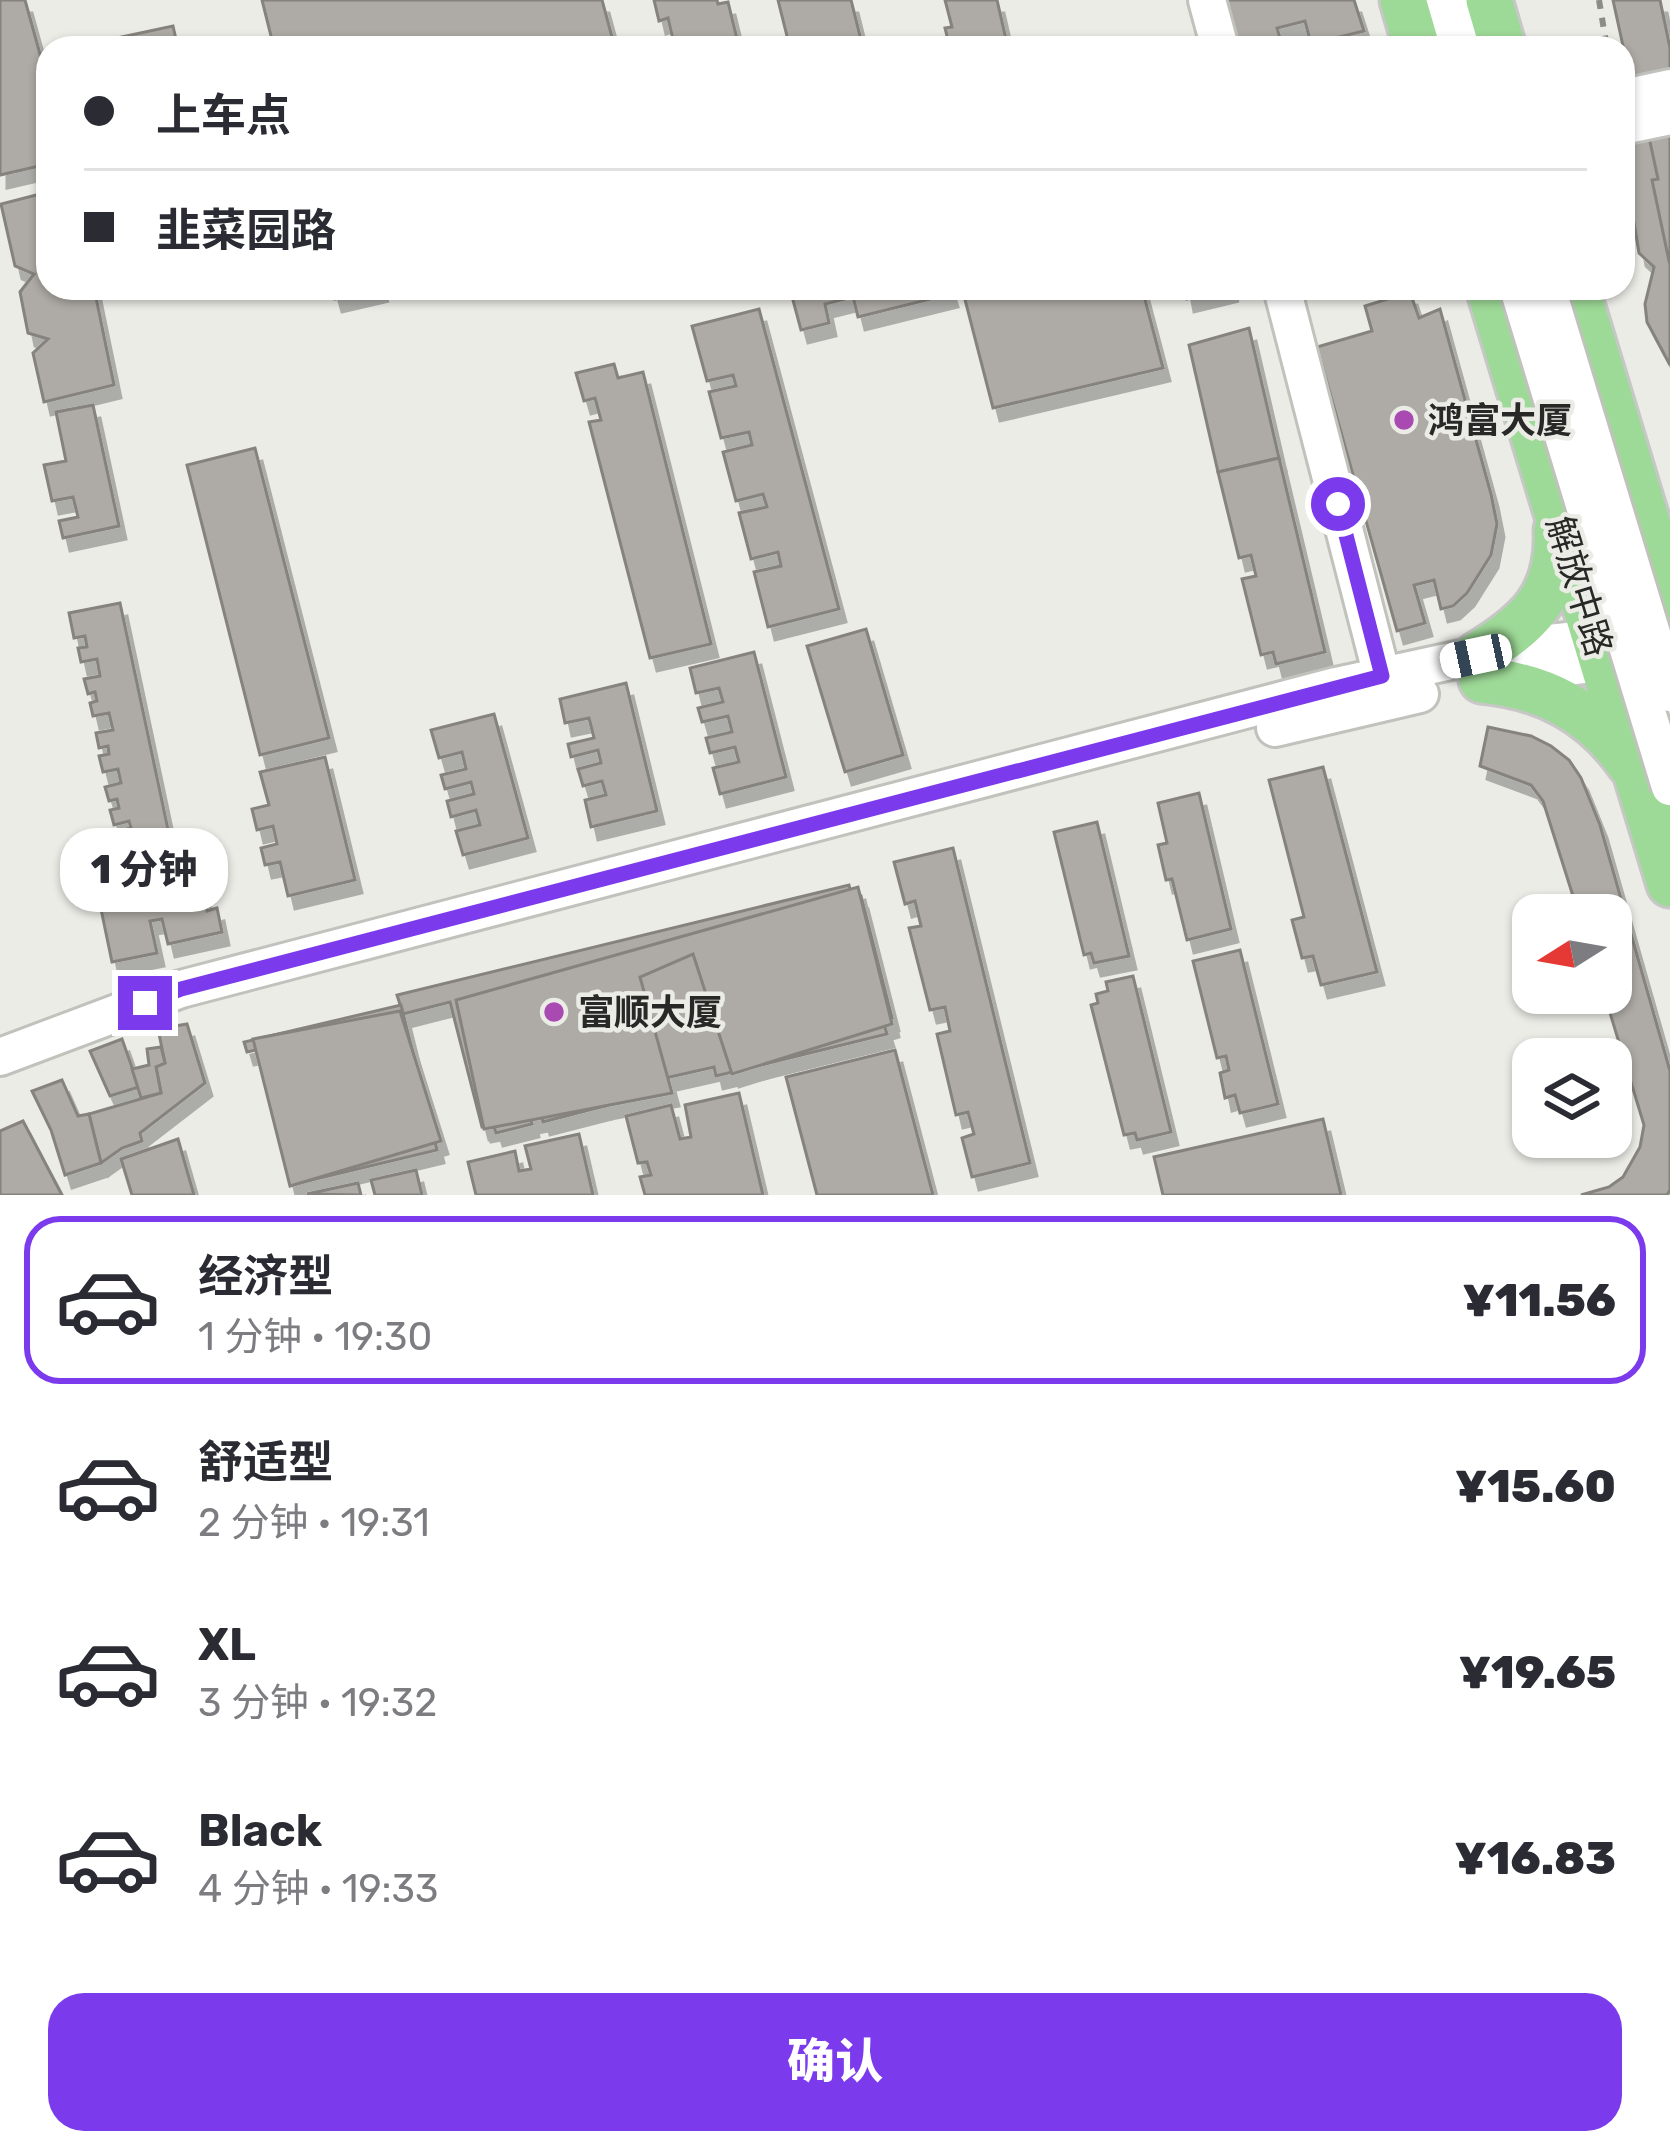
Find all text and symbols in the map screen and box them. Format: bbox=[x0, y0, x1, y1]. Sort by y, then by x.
text: 上车点 bbox=[156, 89, 291, 142]
text: 韭菜园路 bbox=[156, 204, 336, 257]
place label: 鸿富大厦 bbox=[1428, 399, 1572, 442]
marker: 鸿富大厦 bbox=[1391, 407, 1417, 433]
route start bbox=[1311, 477, 1365, 531]
street label: 解放中路 bbox=[1538, 511, 1621, 661]
car bbox=[1437, 631, 1515, 681]
callout: 1 分钟 bbox=[61, 829, 229, 913]
text: 1 分钟 bbox=[91, 847, 197, 893]
north arrow bbox=[1512, 894, 1632, 1014]
map controls bbox=[1512, 894, 1632, 1158]
route end bbox=[118, 976, 172, 1030]
place label: 富顺大厦 bbox=[578, 991, 722, 1034]
marker: 富顺大厦 bbox=[541, 999, 567, 1025]
button: layers bbox=[1512, 1038, 1632, 1158]
icon: car bbox=[54, 1246, 162, 1354]
text: 经济型 bbox=[198, 1250, 333, 1303]
text: ¥11.56 bbox=[1463, 1274, 1616, 1327]
text: 1 分钟 · 19:30 bbox=[198, 1314, 432, 1360]
icon: car bbox=[54, 1432, 162, 1540]
text: 舒适型 bbox=[198, 1436, 333, 1489]
text: ¥15.60 bbox=[1455, 1460, 1616, 1513]
text: 2 分钟 · 19:31 bbox=[198, 1500, 430, 1546]
icon: car bbox=[54, 1618, 162, 1726]
text: XL bbox=[198, 1618, 256, 1671]
text: ¥19.65 bbox=[1459, 1646, 1616, 1699]
text: 3 分钟 · 19:32 bbox=[198, 1680, 437, 1726]
icon: car bbox=[54, 1804, 162, 1912]
text: Black bbox=[198, 1804, 322, 1857]
text: ¥16.83 bbox=[1454, 1832, 1616, 1885]
text: 4 分钟 · 19:33 bbox=[198, 1866, 438, 1912]
button: 确认 bbox=[48, 1993, 1622, 2131]

